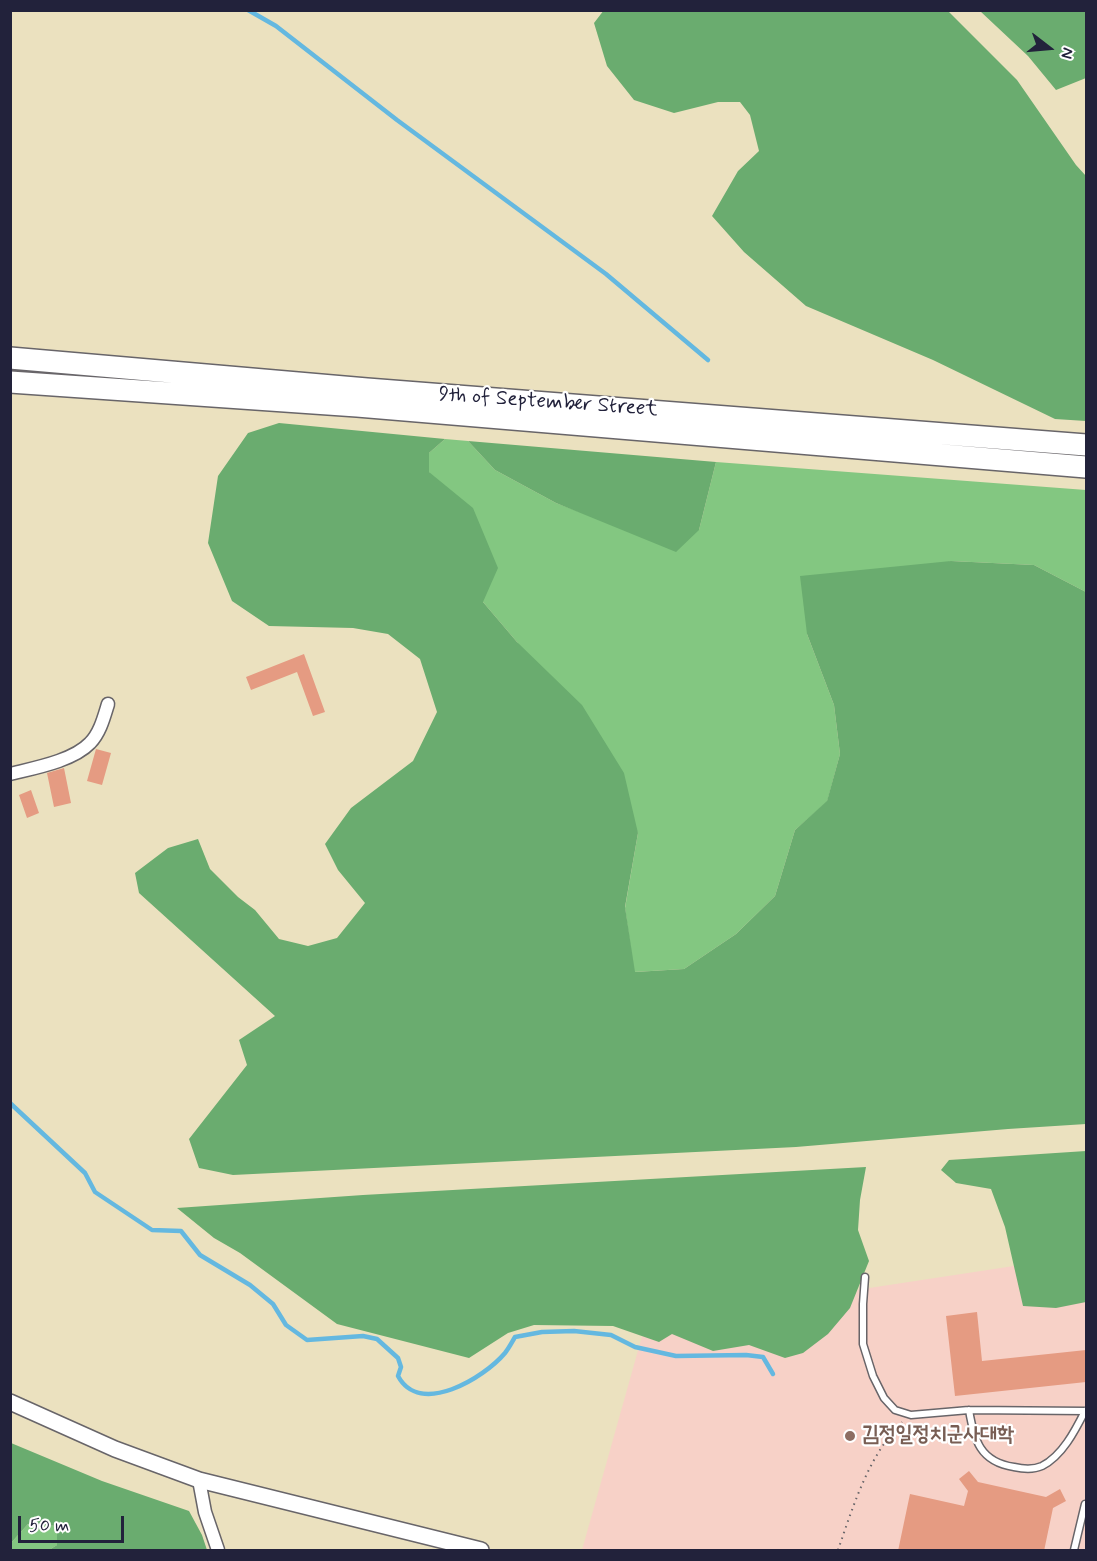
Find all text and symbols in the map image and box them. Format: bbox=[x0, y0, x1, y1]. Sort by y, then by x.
north arrow bbox=[1019, 18, 1079, 78]
text: N bbox=[1055, 45, 1078, 61]
street label: 9th of September Street bbox=[438, 383, 658, 423]
place label: 김정일정치군사대학 bbox=[862, 1423, 1014, 1449]
marker: 김정일정치군사대학 bbox=[843, 1429, 857, 1443]
scale bar bbox=[21, 1504, 128, 1542]
text: 50 m bbox=[29, 1514, 69, 1538]

